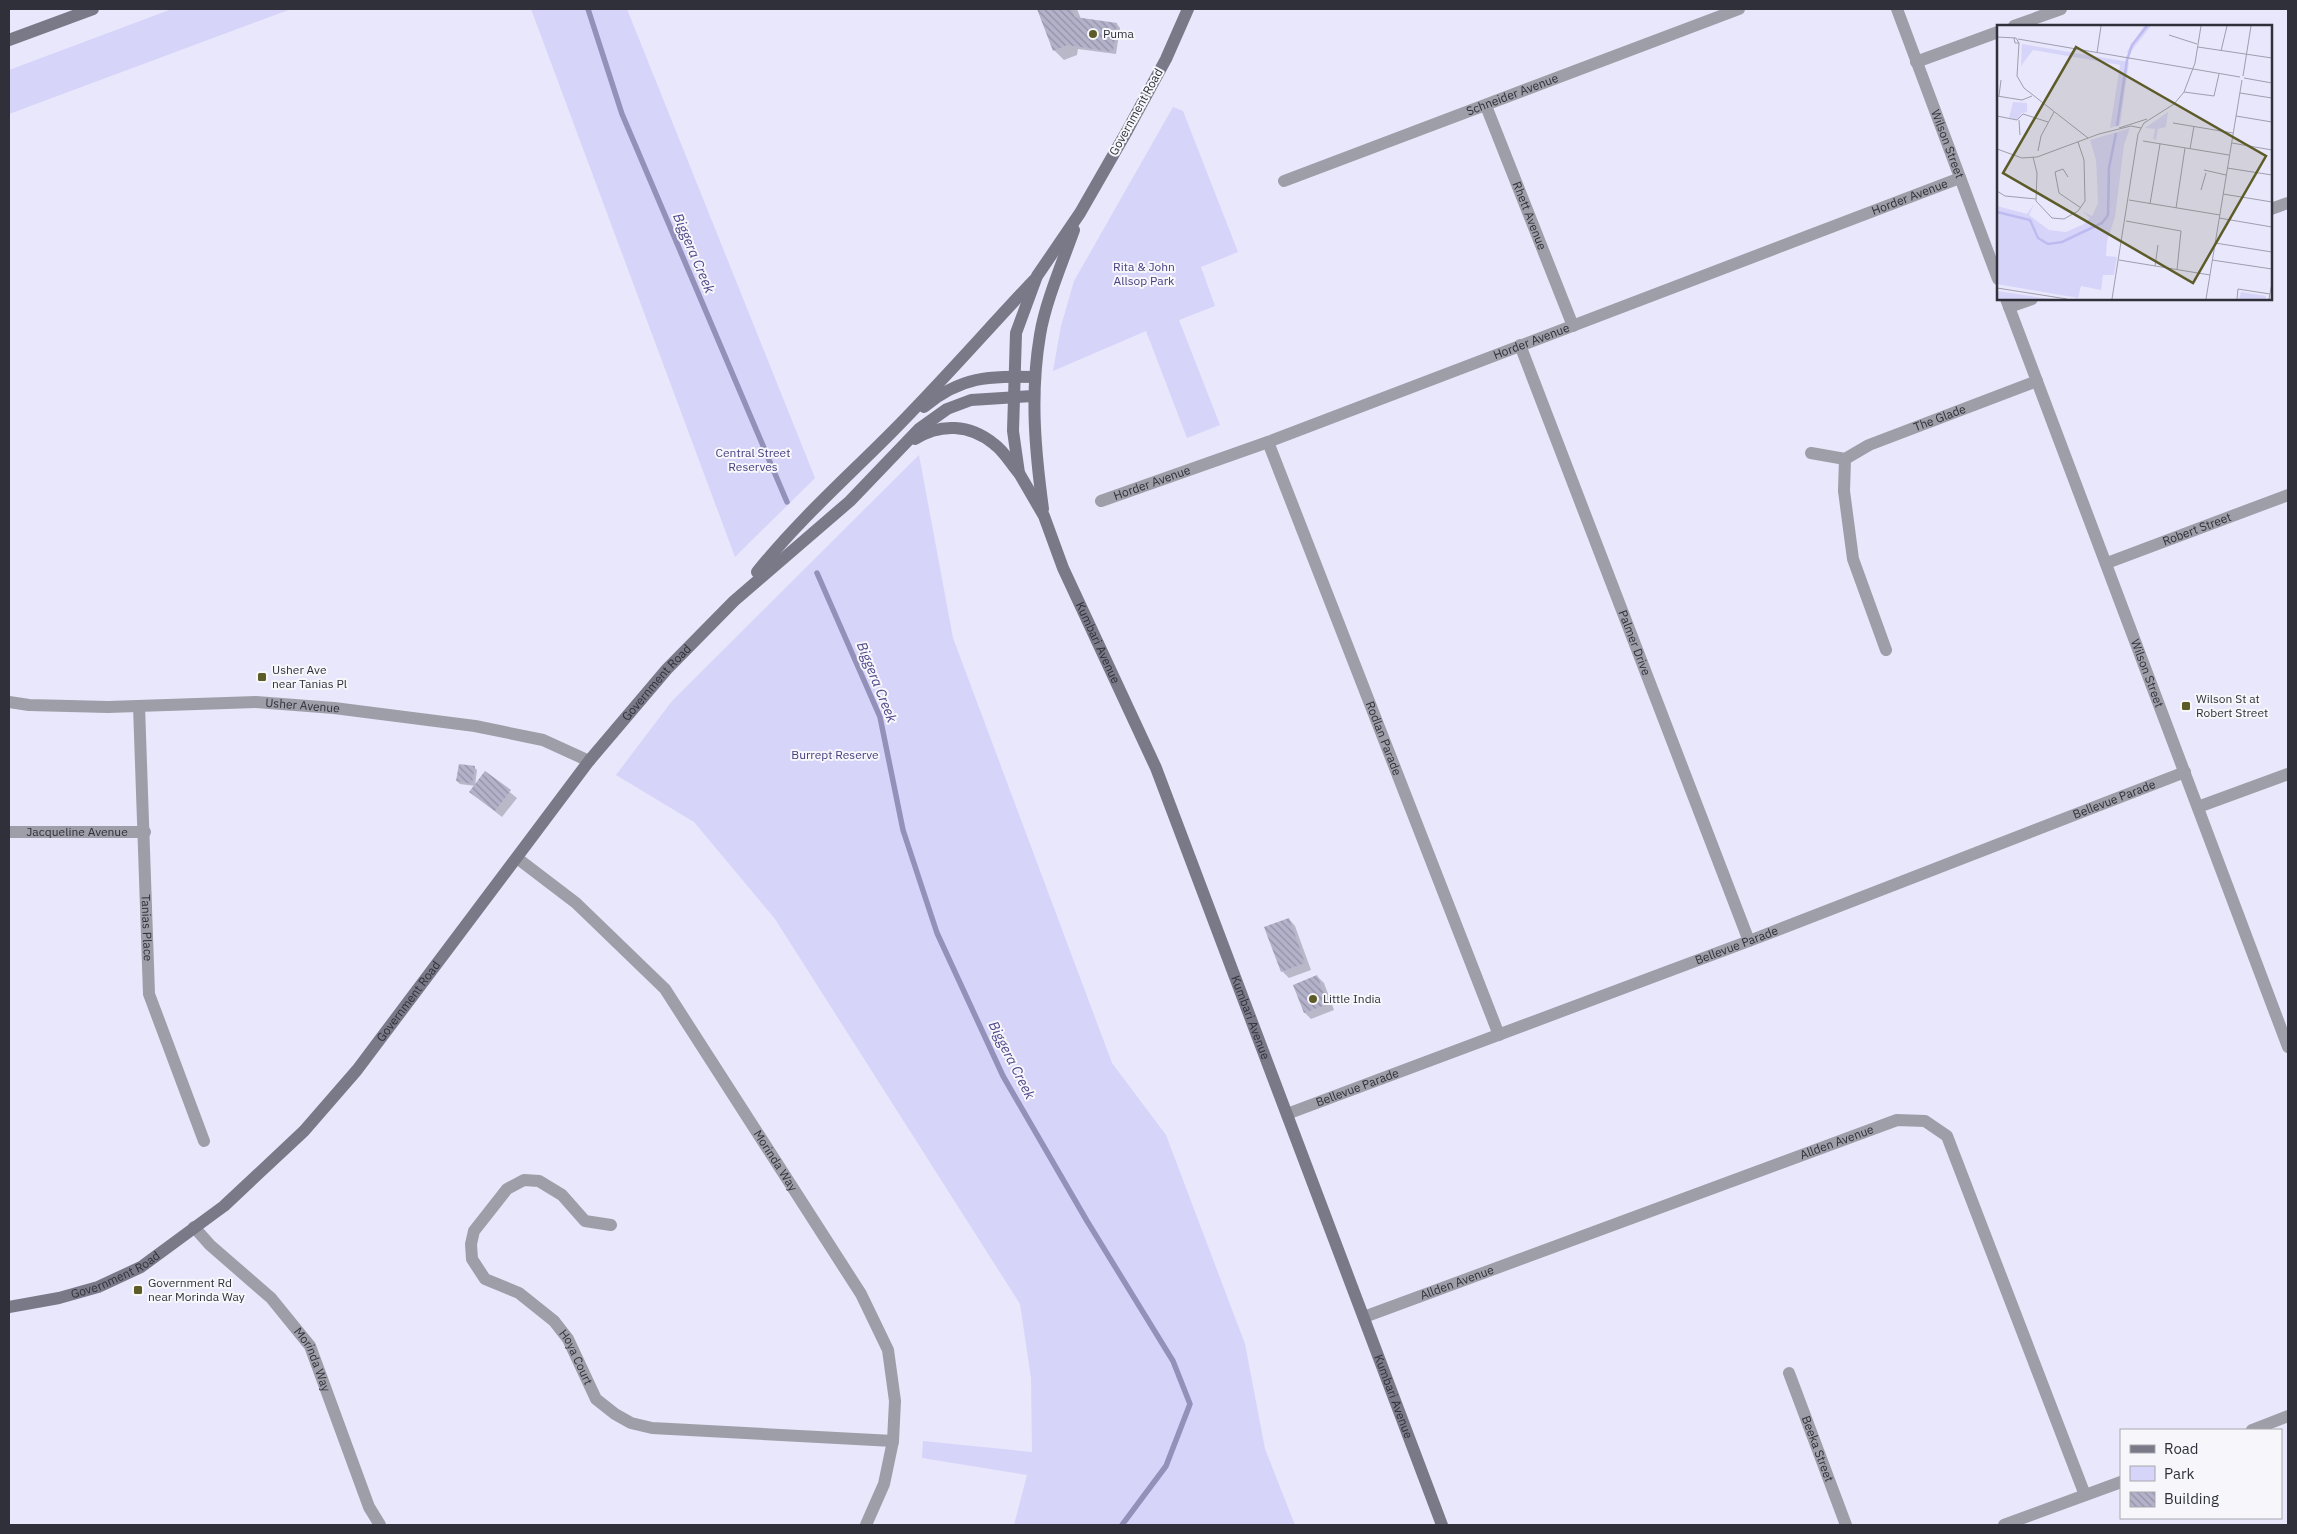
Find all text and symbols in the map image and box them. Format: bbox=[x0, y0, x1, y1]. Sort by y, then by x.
inset map bbox=[1997, 25, 2272, 300]
place label: Puma bbox=[1103, 26, 1135, 41]
marker: Puma bbox=[1087, 28, 1099, 40]
street label: Government Road bbox=[1105, 66, 1166, 158]
street label: Schneider Avenue bbox=[1464, 70, 1561, 118]
street label: Wilson Street bbox=[1928, 107, 1968, 180]
street label: Horder Avenue bbox=[1869, 175, 1950, 218]
street label: Rhett Avenue bbox=[1510, 179, 1550, 252]
water label: Biggera Creek bbox=[669, 210, 719, 296]
park label: Rita & John Allsop Park bbox=[1113, 259, 1175, 288]
street label: Horder Avenue bbox=[1491, 320, 1572, 362]
street label: The Glade bbox=[1911, 401, 1968, 434]
park label: Central Street Reserves bbox=[716, 445, 790, 474]
street label: Horder Avenue bbox=[1111, 462, 1193, 503]
street label: Robert Street bbox=[2160, 509, 2233, 549]
street label: Kumbari Avenue bbox=[1073, 599, 1124, 686]
street label: Palmer Drive bbox=[1615, 608, 1654, 678]
street label: Wilson Street bbox=[2128, 637, 2167, 710]
water label: Biggera Creek bbox=[853, 639, 902, 726]
street label: Government Road bbox=[618, 641, 694, 724]
place label: Usher Ave near Tanias Pl bbox=[272, 662, 347, 691]
marker: Usher Ave near Tanias Pl bbox=[256, 671, 268, 683]
place label: Wilson St at Robert Street bbox=[2196, 691, 2268, 720]
street label: Usher Avenue bbox=[265, 695, 341, 716]
street label: Rodlan Parade bbox=[1363, 699, 1405, 778]
marker: Wilson St at Robert Street bbox=[2180, 700, 2192, 712]
park label: Burrept Reserve bbox=[791, 747, 879, 762]
street label: Bellevue Parade bbox=[2071, 776, 2158, 822]
street label: Jacqueline Avenue bbox=[26, 824, 128, 839]
street label: Tanias Place bbox=[139, 894, 156, 962]
street label: Bellevue Parade bbox=[1693, 922, 1780, 968]
street label: Government Road bbox=[373, 958, 443, 1044]
street label: Kumbari Avenue bbox=[1228, 973, 1274, 1062]
place label: Little India bbox=[1323, 991, 1382, 1006]
marker: Little India bbox=[1307, 993, 1319, 1005]
water label: Biggera Creek bbox=[985, 1018, 1040, 1103]
street label: Bellevue Parade bbox=[1313, 1065, 1401, 1110]
street label: Allden Avenue bbox=[1798, 1121, 1876, 1162]
street label: Morinda Way bbox=[751, 1127, 801, 1194]
street label: Government Road bbox=[69, 1248, 163, 1301]
street label: Allden Avenue bbox=[1418, 1262, 1496, 1303]
place label: Government Rd near Morinda Way bbox=[148, 1275, 245, 1304]
marker: Government Rd near Morinda Way bbox=[132, 1284, 144, 1296]
street label: Morinda Way bbox=[291, 1324, 334, 1394]
street label: Hoya Court bbox=[556, 1326, 596, 1387]
street label: Kumbari Avenue bbox=[1371, 1352, 1417, 1441]
street label: Beeka Street bbox=[1799, 1413, 1837, 1484]
legend bbox=[2120, 1429, 2282, 1519]
text: Road bbox=[2164, 1439, 2199, 1458]
text: Park bbox=[2164, 1464, 2194, 1483]
text: Building bbox=[2164, 1489, 2219, 1508]

